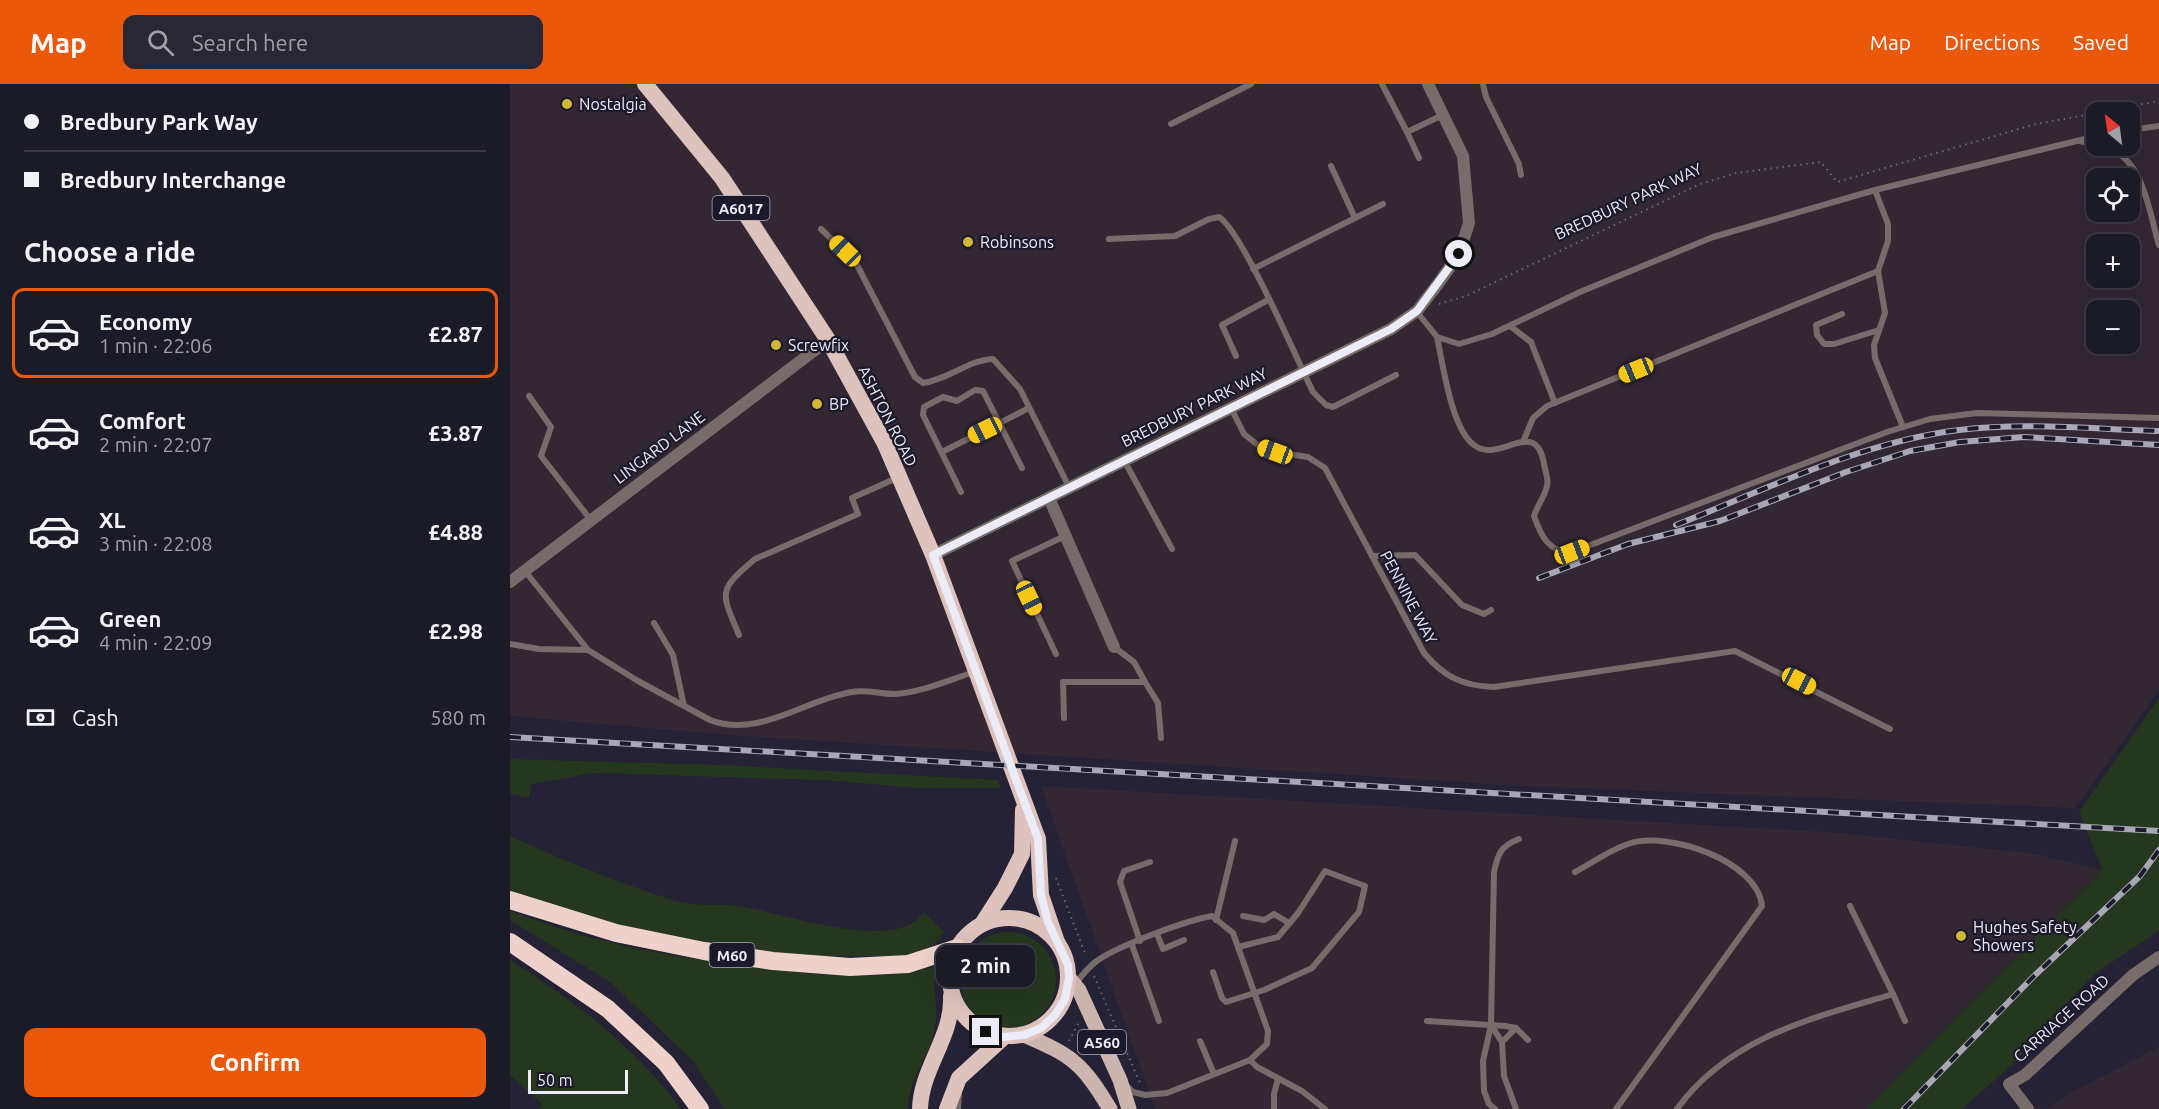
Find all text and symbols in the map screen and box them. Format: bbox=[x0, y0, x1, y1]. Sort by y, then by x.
search box bbox=[123, 15, 543, 69]
icon: search bbox=[144, 26, 177, 59]
text: Map bbox=[30, 27, 87, 58]
text: Search here bbox=[192, 30, 308, 55]
text: Map bbox=[1870, 30, 1911, 54]
text: Directions bbox=[1944, 30, 2040, 54]
text: Saved bbox=[2073, 30, 2129, 54]
place label: Nostalgia bbox=[579, 95, 647, 113]
marker: Nostalgia bbox=[560, 97, 574, 111]
north arrow bbox=[2086, 102, 2140, 156]
map controls bbox=[2086, 102, 2140, 354]
text: Bredbury Park Way bbox=[60, 109, 258, 134]
street label: BREDBURY PARK WAY bbox=[1552, 159, 1705, 243]
text: Bredbury Interchange bbox=[60, 167, 286, 192]
button: locate bbox=[2086, 168, 2140, 222]
road number: A6017 bbox=[712, 196, 770, 220]
car bbox=[826, 232, 864, 270]
place label: Robinsons bbox=[980, 233, 1054, 251]
button: + bbox=[2086, 234, 2140, 288]
marker: Robinsons bbox=[961, 235, 975, 249]
text: Choose a ride bbox=[24, 237, 196, 267]
route start bbox=[1445, 240, 1472, 267]
button: − bbox=[2086, 300, 2140, 354]
icon: car bbox=[27, 306, 81, 360]
text: Economy bbox=[99, 309, 192, 334]
text: £2.87 bbox=[428, 321, 483, 346]
text: 1 min · 22:06 bbox=[99, 334, 213, 357]
place label: Screwfix bbox=[788, 336, 849, 354]
marker: Screwfix bbox=[769, 338, 783, 352]
car bbox=[1616, 355, 1656, 385]
street label: ASHTON ROAD bbox=[855, 363, 921, 469]
street label: BREDBURY PARK WAY bbox=[1118, 364, 1271, 450]
place label: BP bbox=[829, 395, 849, 413]
marker: BP bbox=[810, 397, 824, 411]
icon: car bbox=[27, 405, 81, 459]
street label: LINGARD LANE bbox=[610, 407, 708, 487]
text: Comfort bbox=[99, 408, 186, 433]
car bbox=[965, 414, 1005, 446]
text: £3.87 bbox=[428, 420, 483, 445]
text: 2 min · 22:07 bbox=[99, 433, 213, 456]
car bbox=[1255, 437, 1295, 467]
icon: car bbox=[27, 504, 81, 558]
text: XL bbox=[99, 507, 126, 532]
text: £4.88 bbox=[428, 519, 483, 544]
text: 3 min · 22:08 bbox=[99, 532, 213, 555]
car bbox=[1552, 537, 1592, 567]
street label: PENNINE WAY bbox=[1377, 547, 1441, 647]
car bbox=[1013, 578, 1045, 618]
icon: car bbox=[27, 603, 81, 657]
text: Green bbox=[99, 606, 161, 631]
text: £2.98 bbox=[428, 618, 483, 643]
text: 4 min · 22:09 bbox=[99, 631, 213, 654]
car bbox=[1779, 665, 1819, 697]
icon: cash bbox=[24, 701, 57, 734]
text: Cash bbox=[72, 705, 119, 730]
text: 580 m bbox=[430, 706, 486, 729]
place label: Hughes Safety Showers bbox=[1973, 918, 2077, 954]
marker: Hughes Safety Showers bbox=[1954, 929, 1968, 943]
road number: M60 bbox=[710, 943, 754, 967]
callout: 2 min bbox=[936, 945, 1036, 987]
text: 2 min bbox=[960, 954, 1011, 977]
street label: CARRIAGE ROAD bbox=[2010, 970, 2112, 1066]
route end bbox=[972, 1018, 999, 1045]
button: Confirm bbox=[24, 1028, 486, 1097]
road number: A560 bbox=[1078, 1030, 1126, 1054]
scale bar bbox=[528, 1067, 628, 1094]
text: 50 m bbox=[537, 1071, 573, 1089]

